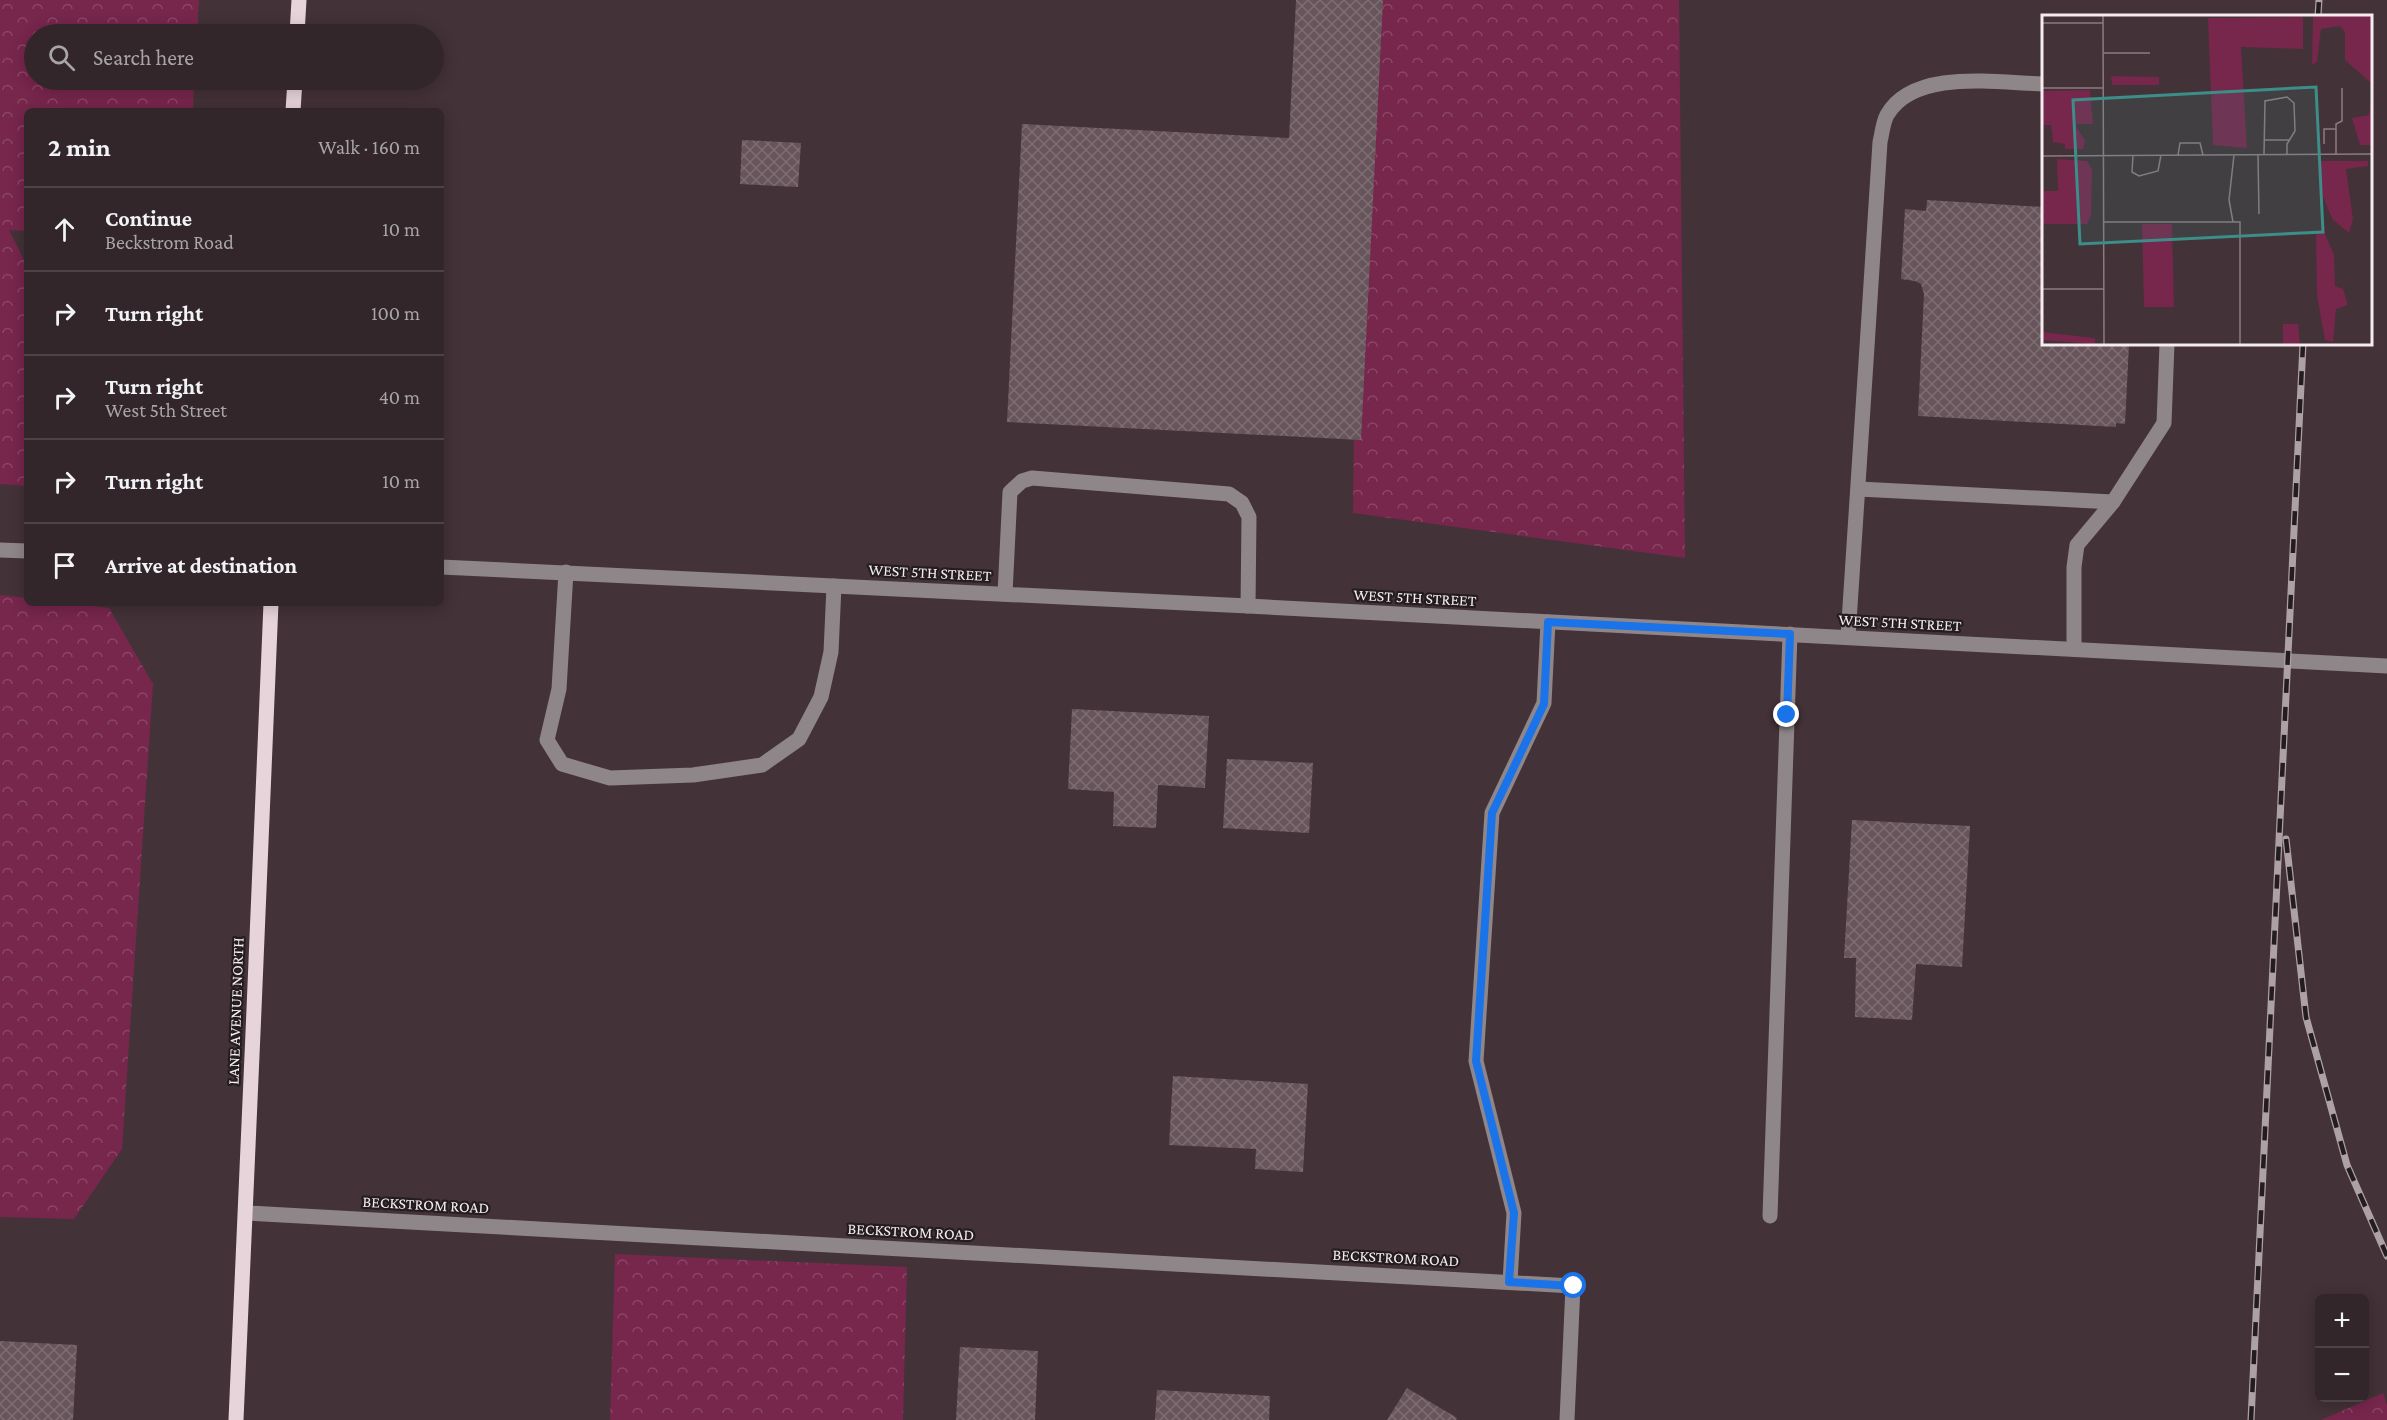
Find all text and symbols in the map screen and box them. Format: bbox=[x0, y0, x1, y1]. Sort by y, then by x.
inset map bbox=[2042, 15, 2372, 345]
search box bbox=[24, 24, 444, 90]
icon: search bbox=[45, 41, 78, 74]
text: Search here bbox=[93, 45, 194, 70]
text: 2 min bbox=[48, 133, 111, 162]
text: Walk · 160 m bbox=[318, 136, 420, 158]
text: Continue bbox=[105, 206, 192, 231]
icon: ahead bbox=[48, 213, 81, 246]
text: 10 m bbox=[382, 218, 420, 240]
text: Beckstrom Road bbox=[105, 231, 234, 253]
icon: right bbox=[48, 297, 81, 330]
text: Turn right bbox=[105, 301, 203, 326]
text: 100 m bbox=[371, 302, 420, 324]
text: Turn right bbox=[105, 374, 203, 399]
icon: right bbox=[48, 381, 81, 414]
text: 40 m bbox=[379, 386, 420, 408]
text: West 5th Street bbox=[105, 399, 227, 421]
icon: right bbox=[48, 465, 81, 498]
text: Turn right bbox=[105, 469, 203, 494]
text: 10 m bbox=[382, 470, 420, 492]
icon: arrive bbox=[48, 549, 81, 582]
text: Arrive at destination bbox=[105, 553, 297, 578]
street label: WEST 5TH STREET bbox=[868, 561, 992, 584]
street label: WEST 5TH STREET bbox=[1353, 586, 1477, 609]
street label: WEST 5TH STREET bbox=[1838, 611, 1962, 634]
route end bbox=[1773, 701, 1799, 727]
street label: LANE AVENUE NORTH bbox=[224, 937, 247, 1085]
street label: BECKSTROM ROAD bbox=[362, 1193, 490, 1216]
street label: BECKSTROM ROAD bbox=[847, 1220, 975, 1243]
street label: BECKSTROM ROAD bbox=[1332, 1246, 1460, 1269]
route start bbox=[1560, 1272, 1586, 1298]
map controls bbox=[2315, 1294, 2369, 1402]
button: + bbox=[2315, 1294, 2369, 1348]
button: − bbox=[2315, 1348, 2369, 1402]

